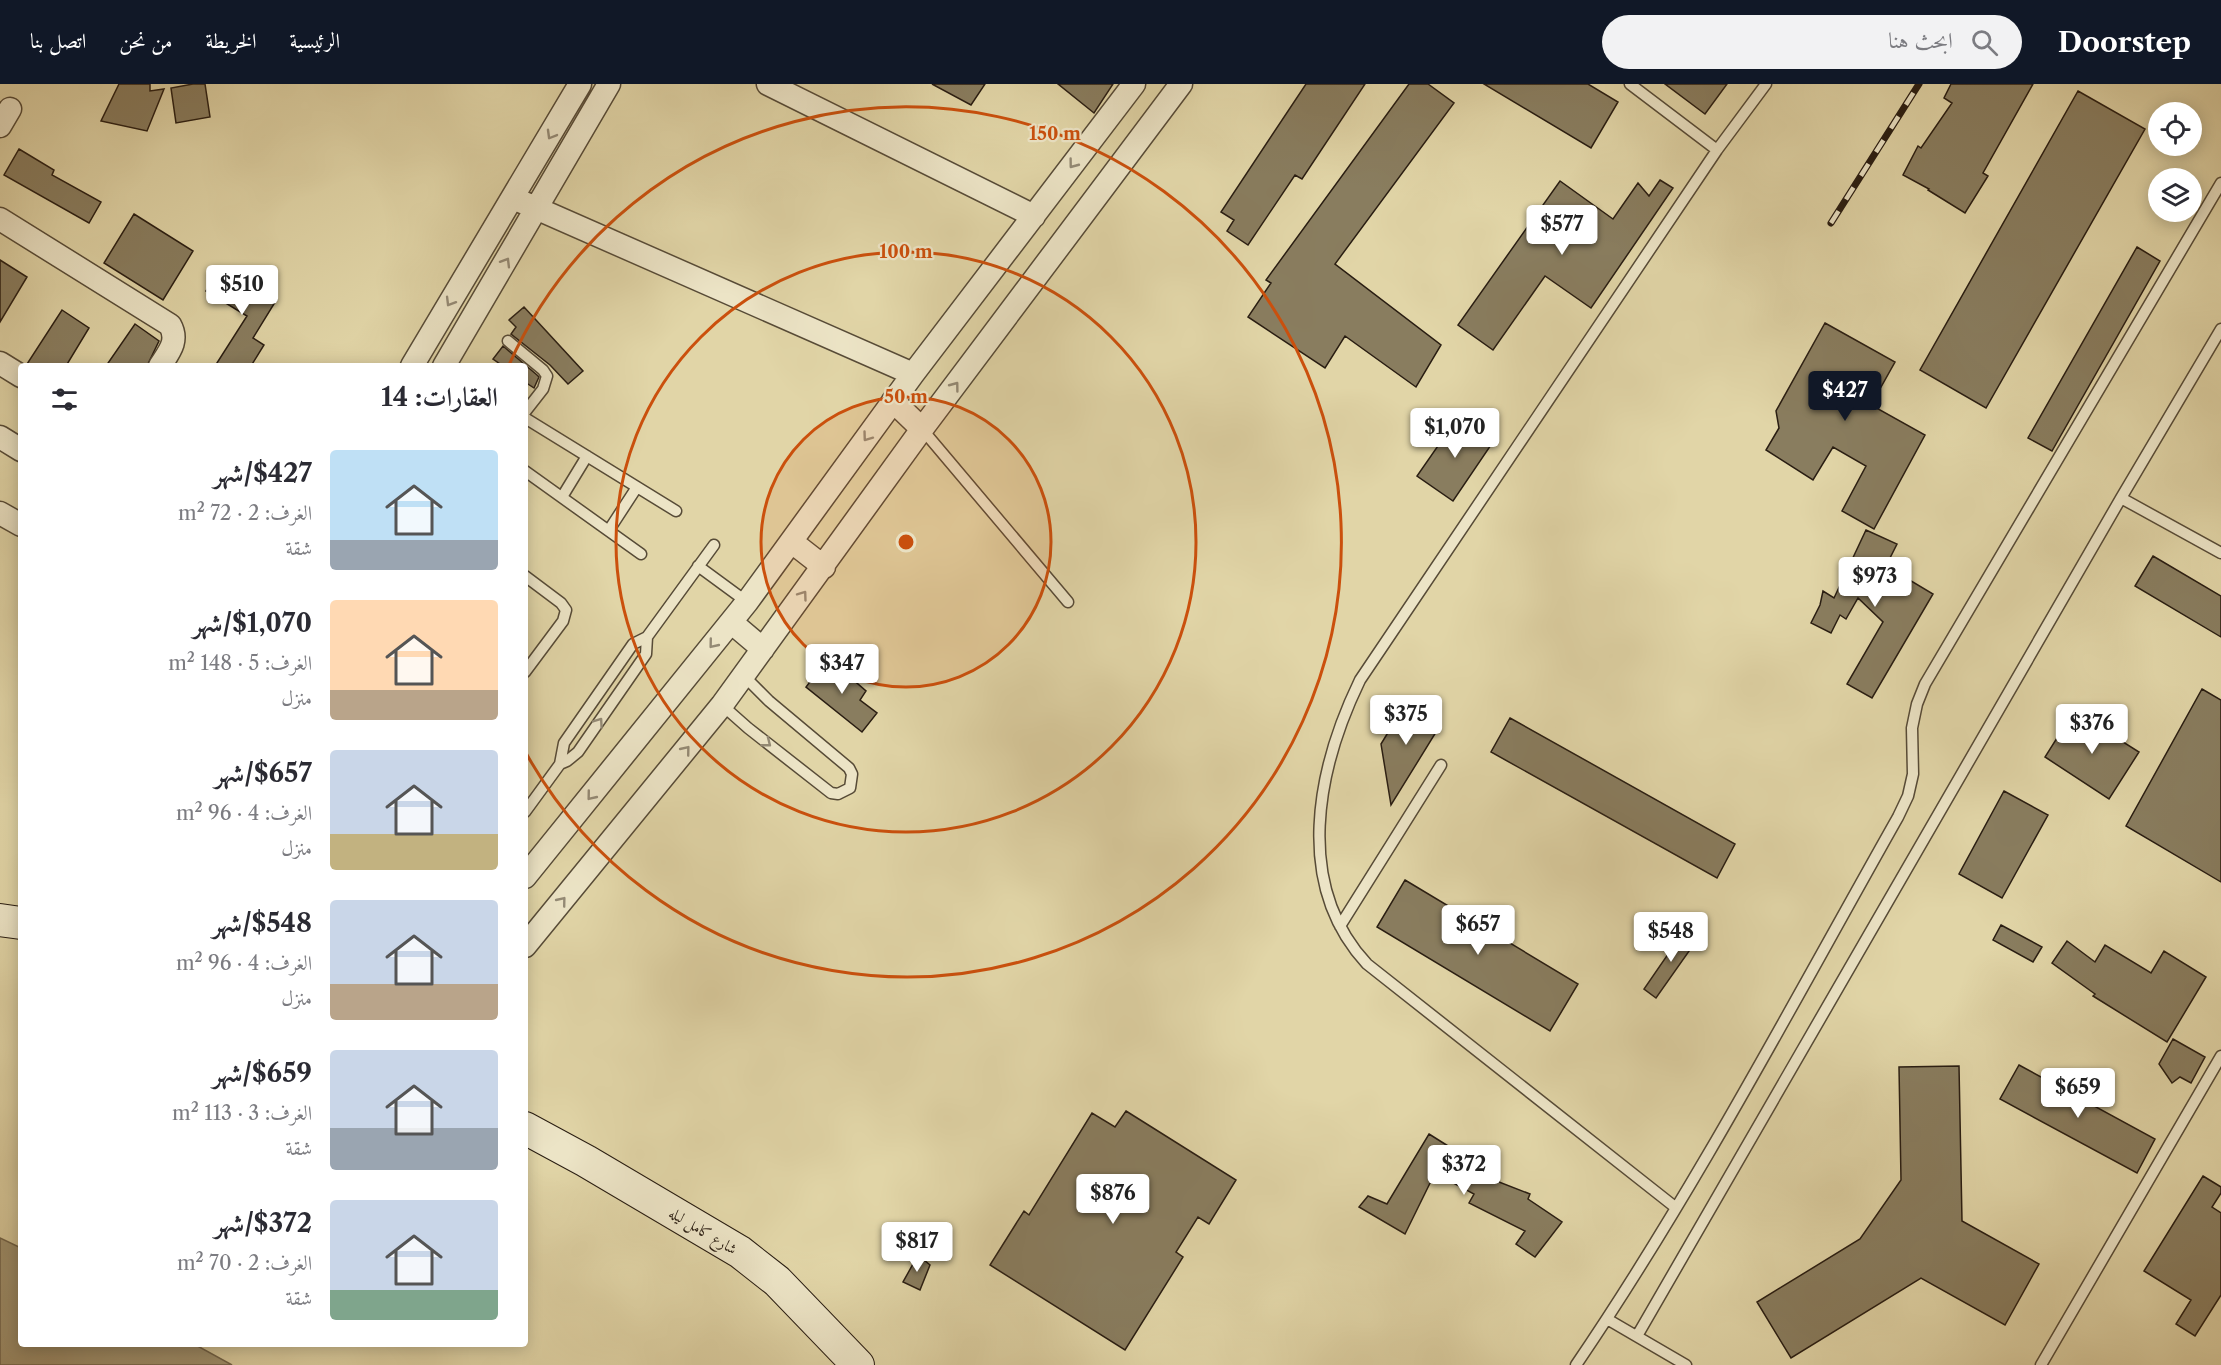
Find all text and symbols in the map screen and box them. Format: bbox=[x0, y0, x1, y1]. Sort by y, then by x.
search box bbox=[1602, 15, 2022, 69]
text: Doorstep bbox=[2058, 25, 2191, 59]
icon: search bbox=[1968, 26, 2001, 59]
text: ابحث هنا bbox=[1888, 27, 1953, 54]
text: اتصل بنا bbox=[30, 28, 86, 53]
text: من نحن bbox=[119, 28, 172, 53]
text: الخريطة bbox=[205, 28, 257, 53]
text: الرئيسية bbox=[290, 28, 340, 53]
map controls bbox=[2148, 102, 2202, 222]
button: locate bbox=[2148, 102, 2202, 156]
text: 150 m bbox=[1029, 123, 1081, 145]
one-way arrow bbox=[546, 128, 558, 139]
one-way arrow bbox=[1069, 157, 1080, 168]
button: layers bbox=[2148, 168, 2202, 222]
pin: $577 bbox=[1526, 205, 1598, 256]
text: $577 bbox=[1540, 212, 1584, 236]
text: 100 m bbox=[879, 241, 933, 263]
one-way arrow bbox=[498, 257, 510, 268]
pin: $510 bbox=[206, 265, 278, 316]
text: $510 bbox=[220, 272, 264, 296]
one-way arrow bbox=[446, 296, 458, 306]
pin: $427 bbox=[1809, 371, 1881, 422]
text: $427 bbox=[1822, 378, 1868, 402]
text: العقارات: 14 bbox=[381, 381, 498, 413]
one-way arrow bbox=[947, 382, 958, 393]
icon: filters bbox=[48, 383, 81, 416]
text: 50 m bbox=[884, 386, 928, 408]
pin: $1,070 bbox=[1406, 408, 1504, 459]
text: $1,070 bbox=[1424, 415, 1486, 439]
one-way arrow bbox=[863, 431, 874, 442]
text: $427/شهر bbox=[214, 457, 312, 489]
icon: home bbox=[378, 474, 450, 546]
text: الغرف: 2 · 72 m² bbox=[178, 501, 312, 525]
centre of rings bbox=[896, 532, 916, 552]
text: شقة bbox=[286, 536, 312, 560]
pin: $973 bbox=[1839, 557, 1911, 608]
text: $973 bbox=[1853, 564, 1897, 588]
one-way arrow bbox=[796, 590, 807, 601]
text: $1,070/شهر bbox=[193, 607, 312, 639]
icon: home bbox=[378, 624, 450, 696]
one-way arrow bbox=[710, 637, 721, 648]
pin: $347 bbox=[806, 644, 878, 695]
text: الغرف: 5 · 148 m² bbox=[168, 651, 312, 675]
text: $347 bbox=[820, 651, 864, 675]
text: منزل bbox=[281, 686, 312, 710]
pin: $375 bbox=[1370, 695, 1442, 746]
text: $375 bbox=[1384, 702, 1428, 726]
pin: $376 bbox=[2056, 704, 2128, 755]
text: $376 bbox=[2070, 711, 2114, 735]
one-way arrow bbox=[592, 718, 603, 729]
one-way arrow bbox=[760, 736, 771, 747]
one-way arrow bbox=[678, 746, 689, 757]
text: $657/شهر bbox=[214, 757, 312, 789]
icon: home bbox=[378, 774, 450, 846]
one-way arrow bbox=[587, 789, 598, 800]
text: الغرف: 4 · 96 m² bbox=[176, 801, 312, 825]
text: منزل bbox=[281, 836, 312, 860]
one-way arrow bbox=[555, 897, 566, 908]
pin: $657 bbox=[1442, 905, 1514, 956]
text: $548/شهر bbox=[212, 907, 312, 939]
text: $657 bbox=[1456, 912, 1500, 936]
pin: $548 bbox=[1635, 912, 1707, 963]
text: $548 bbox=[1648, 919, 1694, 943]
icon: home bbox=[378, 924, 450, 996]
text: الغرف: 4 · 96 m² bbox=[176, 951, 312, 975]
text: منزل bbox=[281, 986, 312, 1010]
text: $659/شهر bbox=[213, 1057, 312, 1089]
pin: $659 bbox=[2042, 1068, 2114, 1119]
icon: home bbox=[378, 1074, 450, 1146]
text: $659 bbox=[2055, 1075, 2101, 1099]
text: الغرف: 3 · 113 m² bbox=[172, 1101, 312, 1125]
text: شقة bbox=[286, 1136, 312, 1160]
pin: $372 bbox=[1428, 1145, 1500, 1196]
text: $372 bbox=[1442, 1152, 1486, 1176]
pin: $876 bbox=[1077, 1174, 1149, 1225]
text: $876 bbox=[1090, 1181, 1136, 1205]
street label: شارع كامل ليله bbox=[664, 1203, 741, 1262]
text: $372/شهر bbox=[214, 1207, 312, 1239]
pin: $817 bbox=[881, 1222, 953, 1273]
icon: home bbox=[378, 1224, 450, 1296]
text: $817 bbox=[896, 1229, 938, 1253]
text: الغرف: 2 · 70 m² bbox=[177, 1251, 312, 1275]
text: شقة bbox=[286, 1286, 312, 1310]

